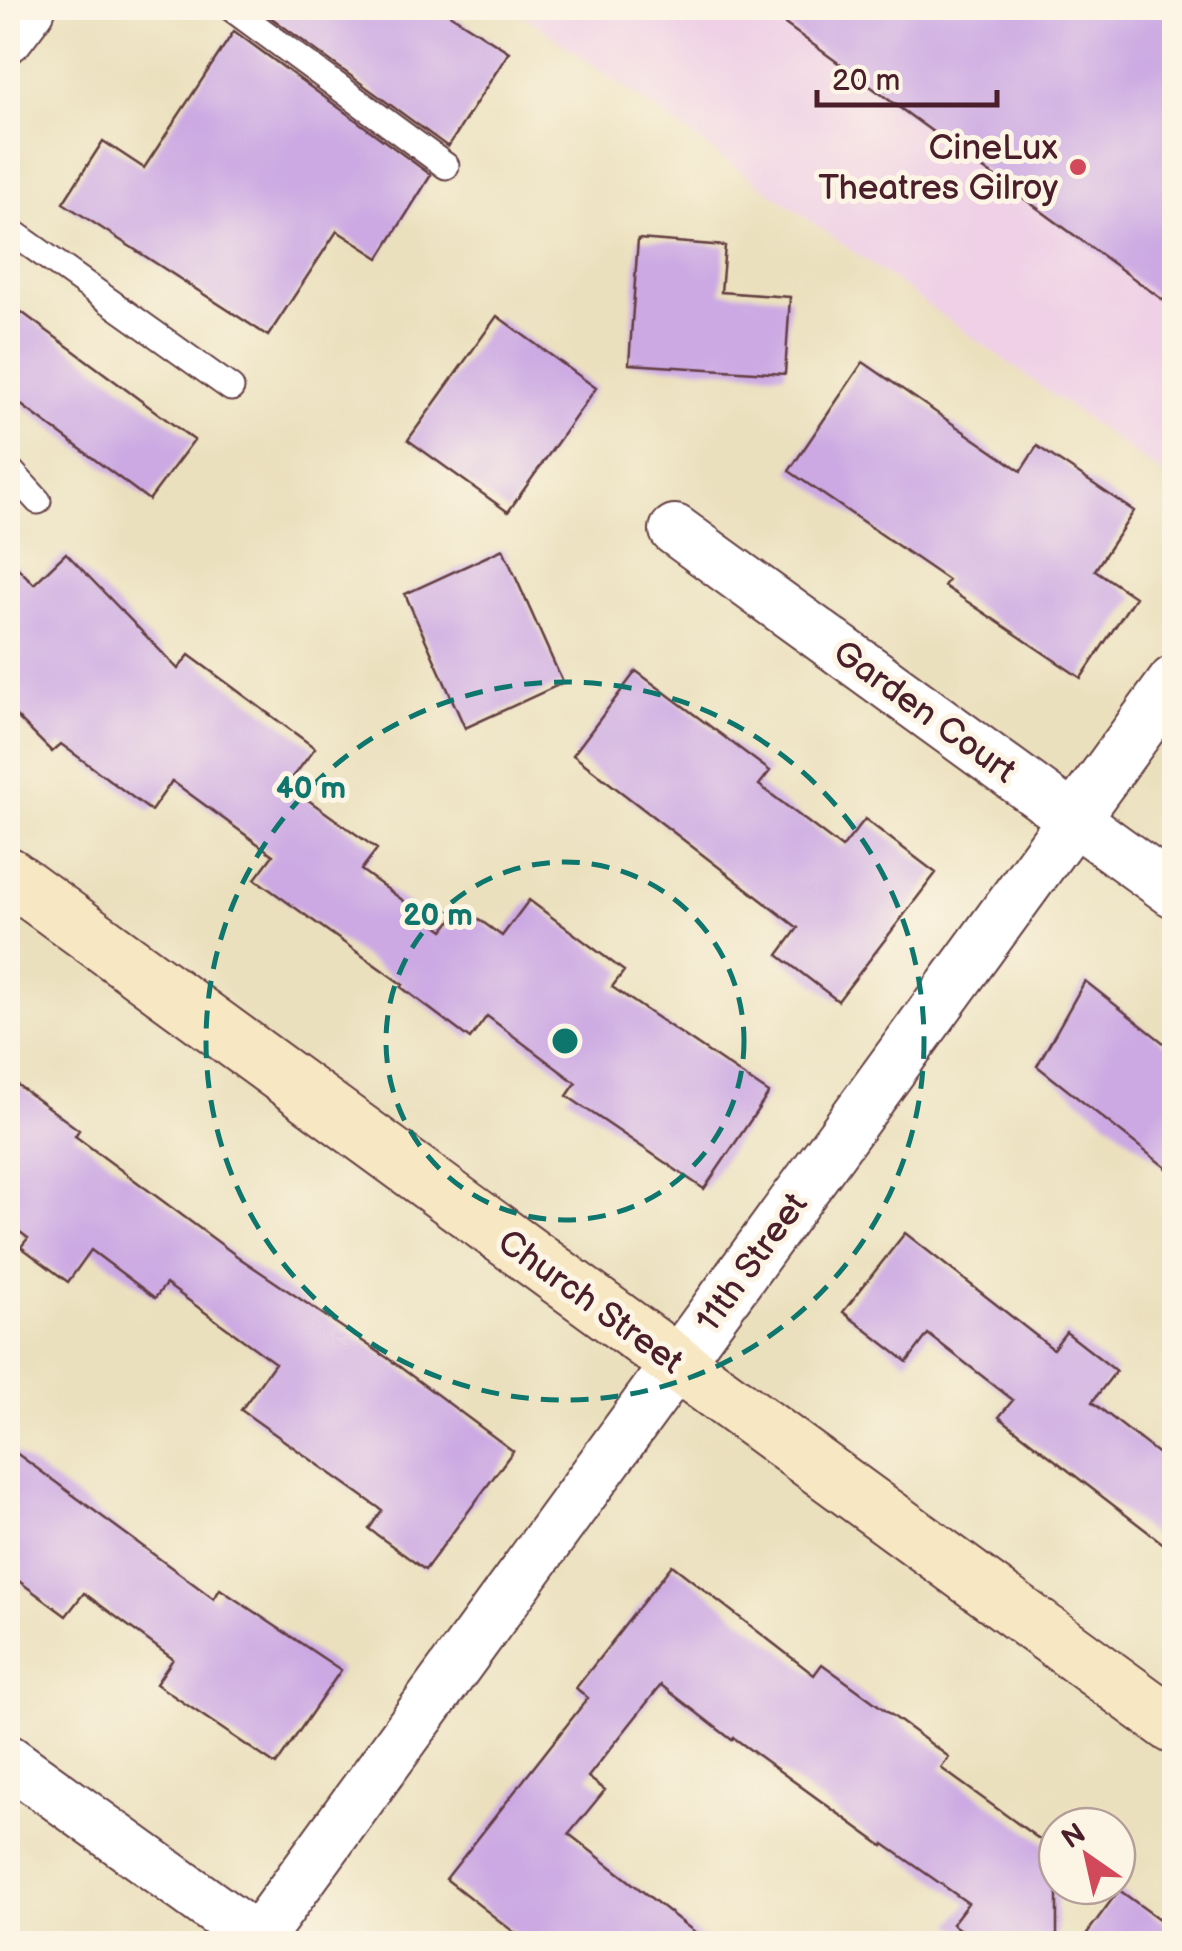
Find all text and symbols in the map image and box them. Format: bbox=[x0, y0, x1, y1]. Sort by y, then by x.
scale bar bbox=[817, 45, 997, 107]
text: 20 m bbox=[832, 63, 900, 99]
place label: CineLux Theatres Gilroy bbox=[818, 127, 1058, 210]
marker: CineLux Theatres Gilroy bbox=[1067, 156, 1089, 178]
street label: Garden Court bbox=[824, 631, 1024, 793]
text: 40 m bbox=[276, 771, 346, 807]
text: 20 m bbox=[403, 898, 473, 934]
centre of rings bbox=[547, 1023, 583, 1059]
street label: 11th Street bbox=[687, 1184, 817, 1341]
street label: Church Street bbox=[489, 1221, 691, 1384]
north arrow bbox=[1037, 1806, 1137, 1906]
text: N bbox=[1056, 1817, 1092, 1856]

